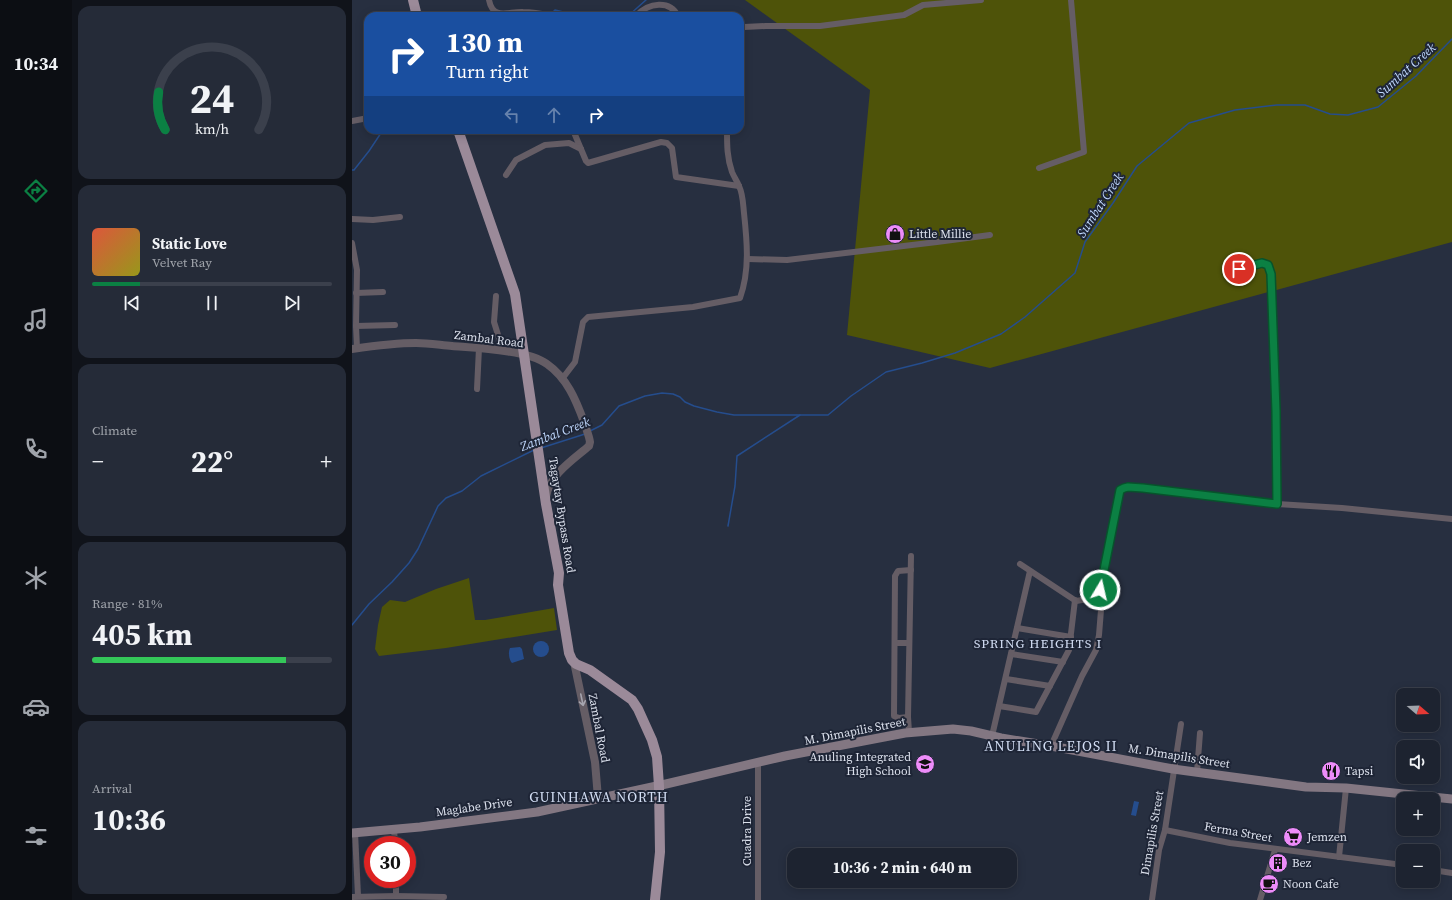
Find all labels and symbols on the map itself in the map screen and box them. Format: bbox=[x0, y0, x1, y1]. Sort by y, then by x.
water label: Sumbat Creek bbox=[1373, 38, 1440, 101]
water label: Sumbat Creek bbox=[1073, 169, 1128, 241]
shop icon: Little Millie bbox=[884, 223, 906, 245]
place label: Little Millie bbox=[909, 226, 971, 242]
pin bbox=[1222, 252, 1256, 286]
street label: Zambal Road bbox=[453, 327, 525, 351]
water label: Zambal Creek bbox=[517, 413, 593, 455]
street label: Tagaytay Bypass Road bbox=[545, 456, 579, 574]
position arrow bbox=[1079, 569, 1121, 611]
district label: SPRING HEIGHTS I bbox=[974, 635, 1102, 652]
north arrow bbox=[1396, 688, 1440, 732]
street label: Zambal Road bbox=[584, 692, 614, 764]
one-way arrow bbox=[578, 693, 586, 706]
street label: M. Dimapilis Street bbox=[803, 713, 907, 749]
district label: ANULING LEJOS II bbox=[984, 736, 1118, 756]
street label: M. Dimapilis Street bbox=[1127, 740, 1231, 772]
place label: Anuling Integrated High School bbox=[810, 749, 911, 779]
school or university icon: Anuling Integrated High School bbox=[914, 753, 936, 775]
restaurant icon: Tapsi bbox=[1320, 760, 1342, 782]
place label: Tapsi bbox=[1345, 763, 1374, 779]
district label: GUINHAWA NORTH bbox=[529, 787, 669, 807]
street label: Dimapilis Street bbox=[1137, 789, 1167, 877]
street label: Maglabe Drive bbox=[435, 794, 513, 820]
street label: Cuadra Drive bbox=[739, 796, 755, 866]
street label: Ferma Street bbox=[1203, 818, 1273, 846]
supermarket icon: Jemzen bbox=[1282, 826, 1304, 848]
place label: Jemzen bbox=[1306, 829, 1347, 845]
speed limit sign: 30 bbox=[364, 836, 416, 888]
building icon: Bez bbox=[1267, 852, 1289, 874]
place label: Bez bbox=[1292, 855, 1312, 871]
cafe icon: Noon Cafe bbox=[1258, 873, 1280, 895]
place label: Noon Cafe bbox=[1283, 876, 1339, 892]

